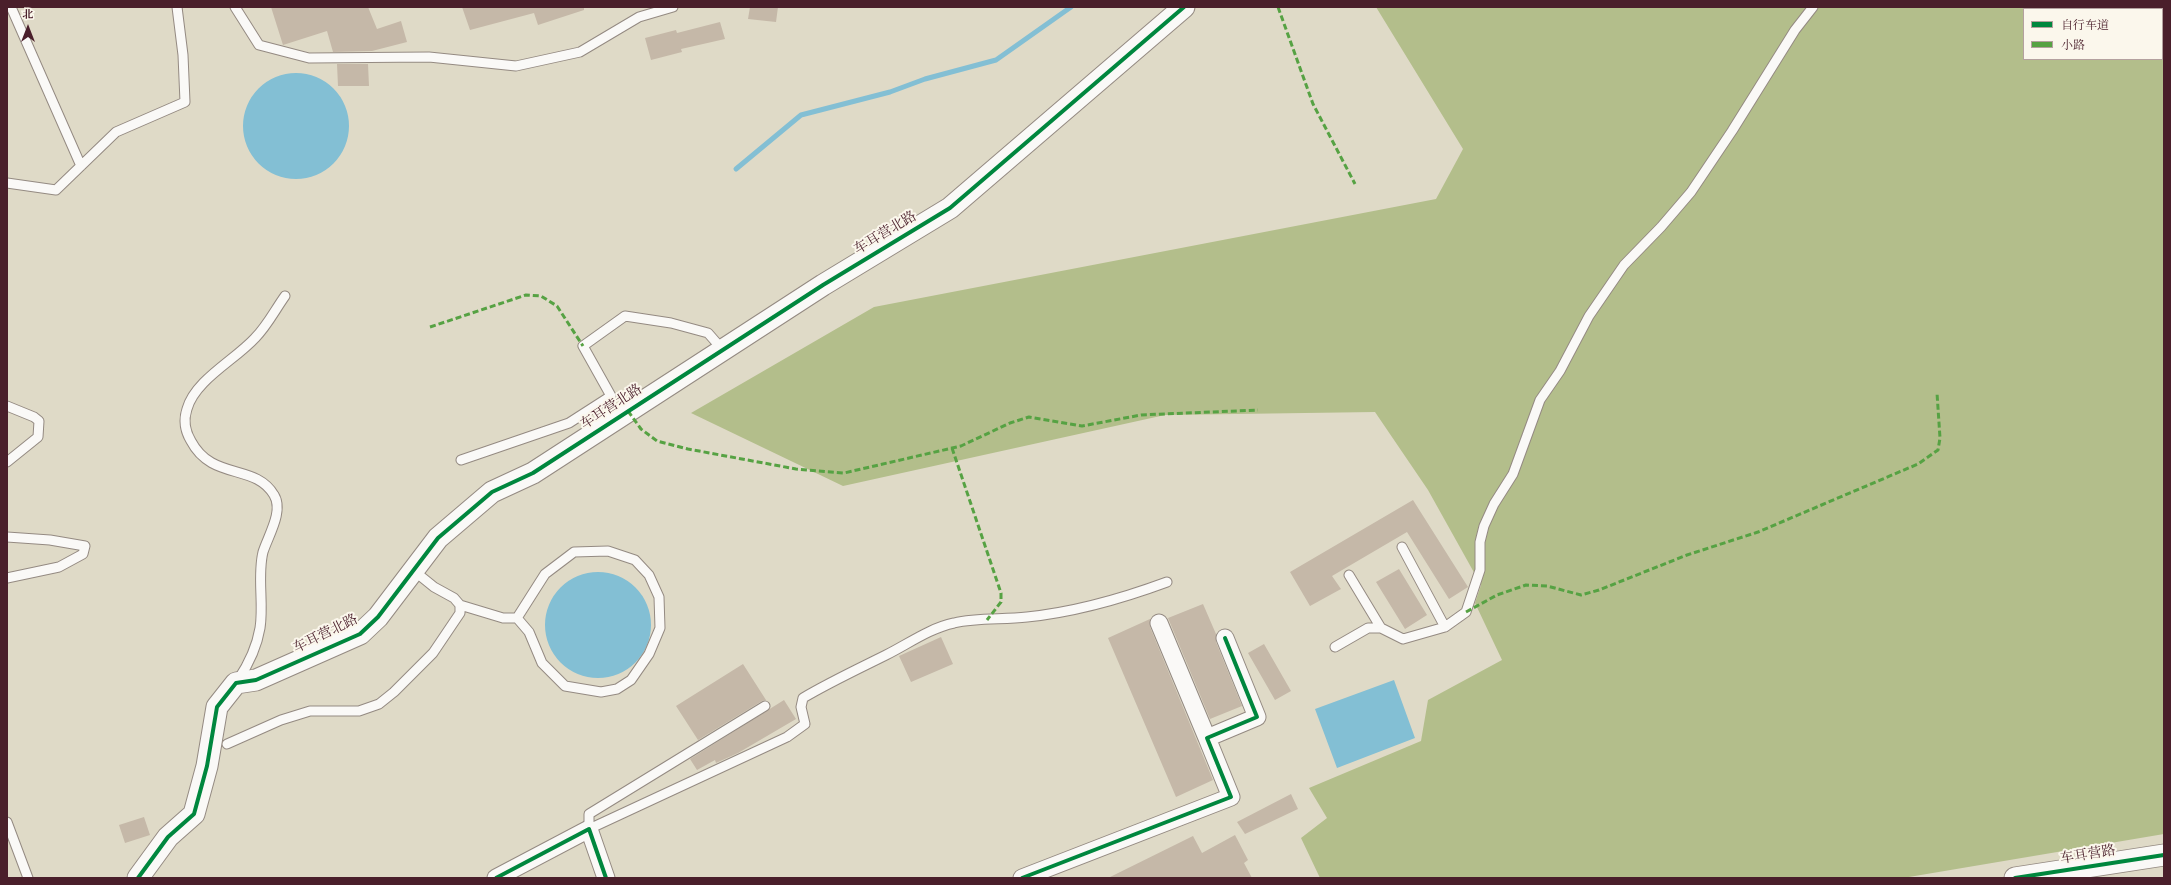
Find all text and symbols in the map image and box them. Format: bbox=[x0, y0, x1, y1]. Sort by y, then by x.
north arrow bbox=[8, 8, 48, 48]
text: 北 bbox=[23, 8, 34, 23]
legend bbox=[2023, 8, 2163, 60]
text: 自行车道 bbox=[2061, 18, 2109, 34]
text: 小路 bbox=[2061, 38, 2085, 54]
street label: 车耳营北路 bbox=[852, 209, 920, 259]
street label: 车耳营北路 bbox=[578, 382, 646, 434]
street label: 车耳营北路 bbox=[291, 612, 361, 658]
street label: 车耳营路 bbox=[2059, 843, 2117, 869]

